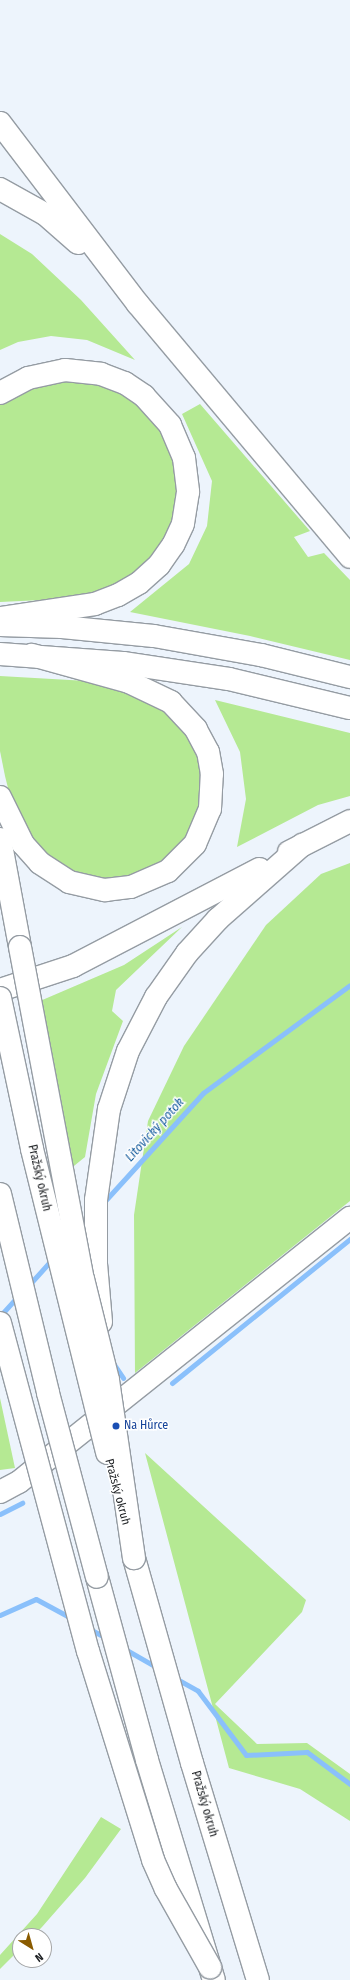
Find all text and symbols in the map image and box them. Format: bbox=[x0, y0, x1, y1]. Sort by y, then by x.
water label: Litovický potok bbox=[122, 1095, 188, 1165]
street label: Pražský okruh bbox=[24, 1143, 54, 1213]
place label: Na Hůrce bbox=[124, 1419, 168, 1433]
marker: Na Hůrce bbox=[111, 1421, 121, 1431]
street label: Pražský okruh bbox=[101, 1457, 133, 1527]
street label: Pražský okruh bbox=[188, 1769, 220, 1839]
north arrow bbox=[12, 1928, 52, 1968]
text: N bbox=[32, 1950, 45, 1964]

